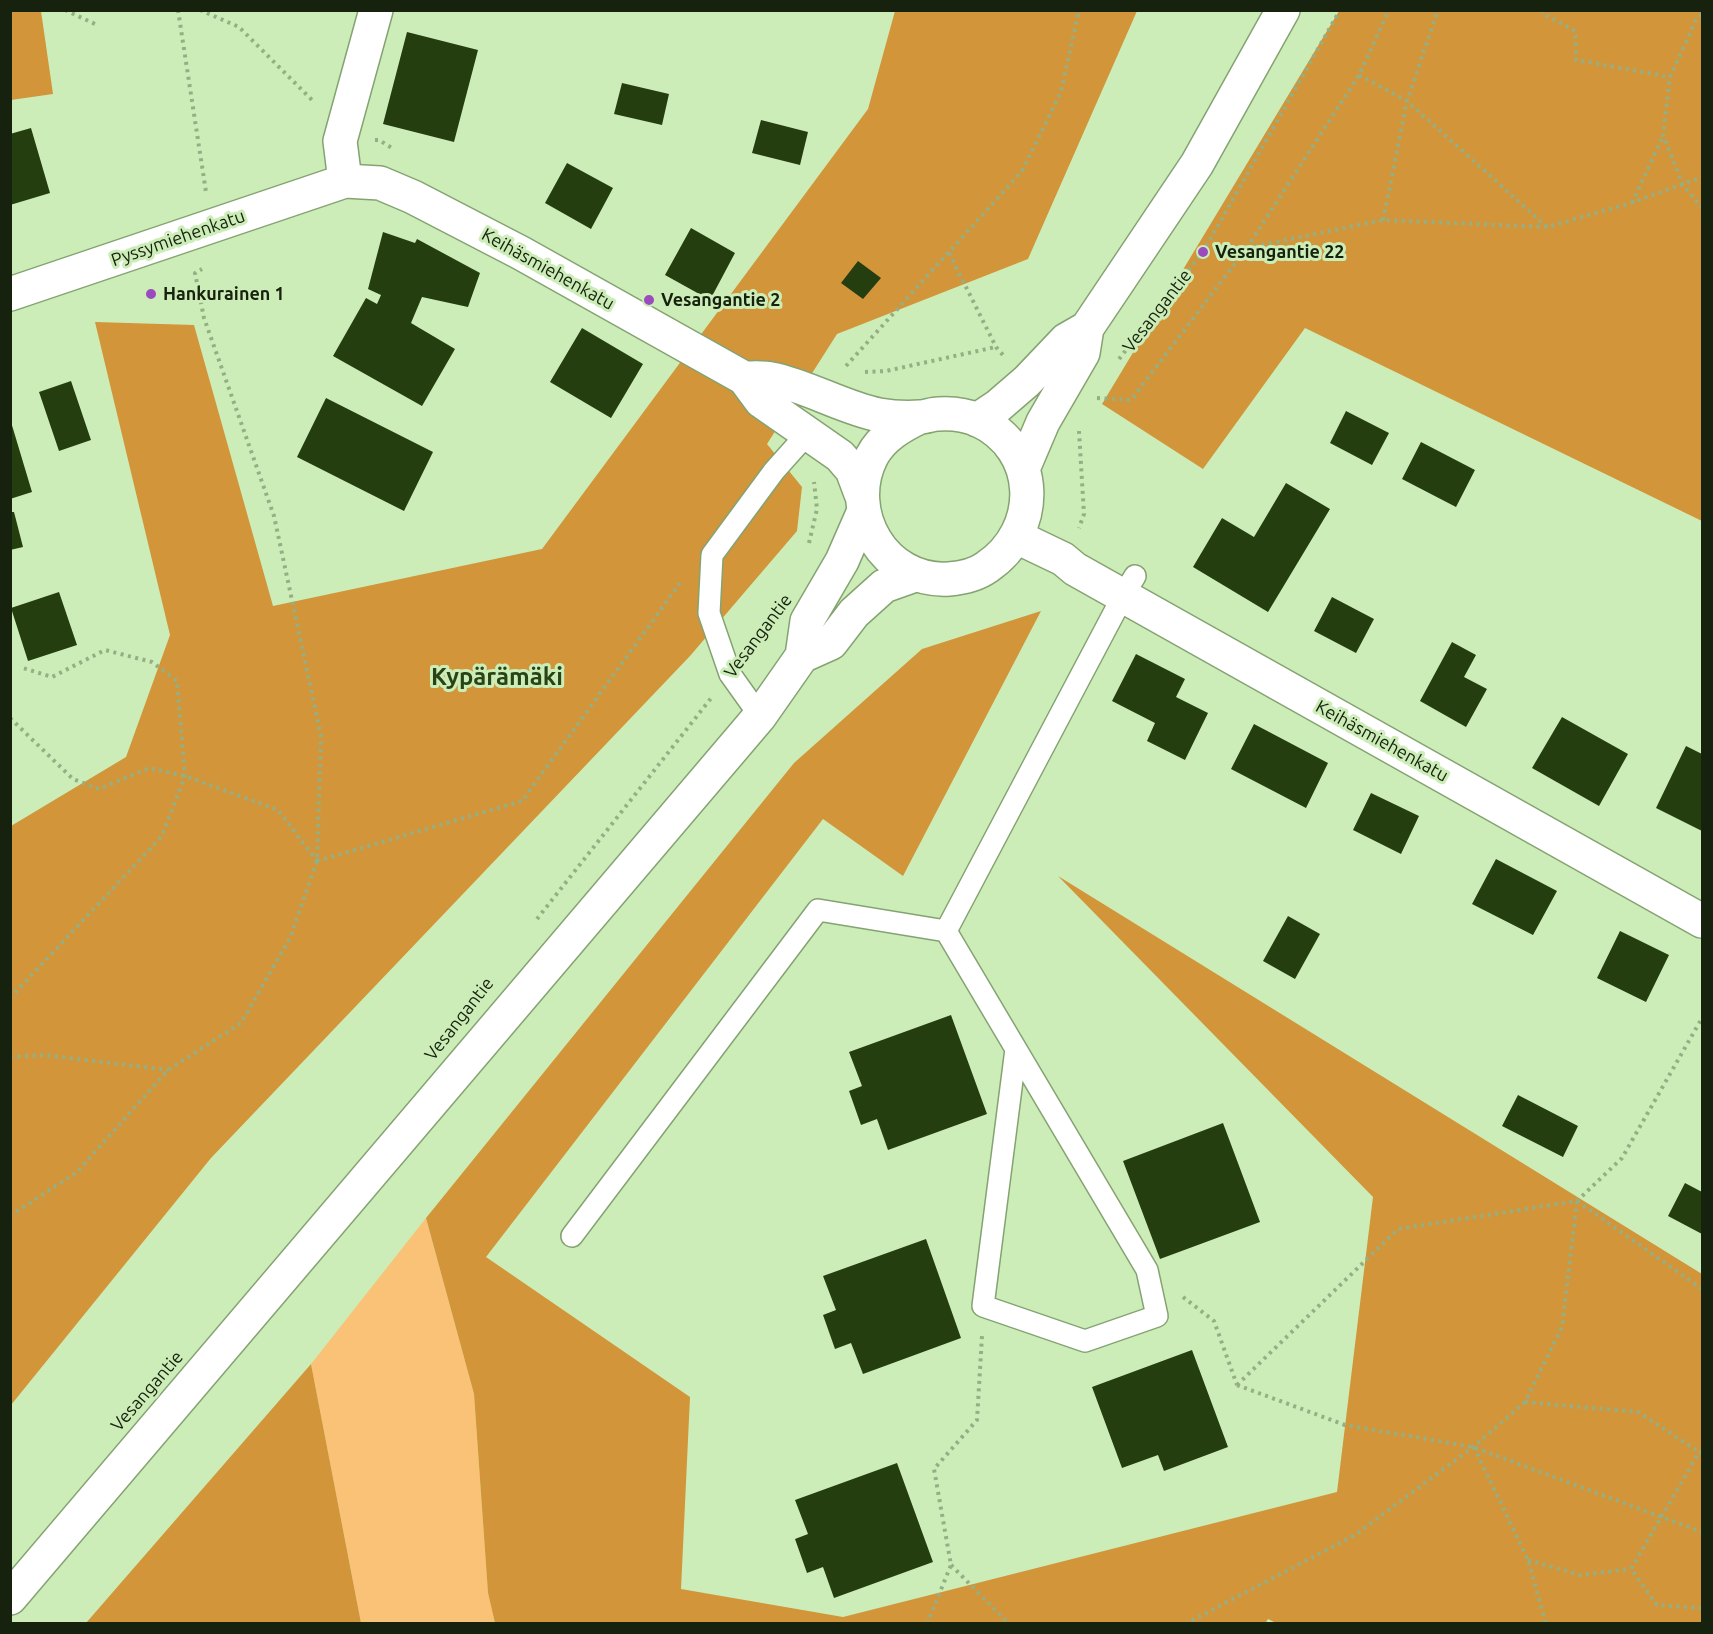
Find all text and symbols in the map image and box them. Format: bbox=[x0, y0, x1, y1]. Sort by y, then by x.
street label: Pyssymiehenkatu bbox=[108, 205, 248, 271]
street label: Keihäsmiehenkatu bbox=[478, 224, 618, 314]
place label: Vesangantie 22 bbox=[1215, 241, 1344, 263]
marker: Vesangantie 22 bbox=[1196, 245, 1210, 259]
street label: Vesangantie bbox=[1118, 265, 1196, 357]
place label: Hankurainen 1 bbox=[163, 283, 285, 305]
marker: Hankurainen 1 bbox=[144, 287, 158, 301]
place label: Vesangantie 2 bbox=[661, 289, 780, 311]
marker: Vesangantie 2 bbox=[642, 293, 656, 307]
street label: Vesangantie bbox=[719, 590, 797, 682]
district label: Kypärämäki bbox=[431, 663, 563, 691]
street label: Keihäsmiehenkatu bbox=[1312, 696, 1452, 786]
street label: Vesangantie bbox=[420, 973, 498, 1065]
street label: Vesangantie bbox=[106, 1346, 188, 1436]

